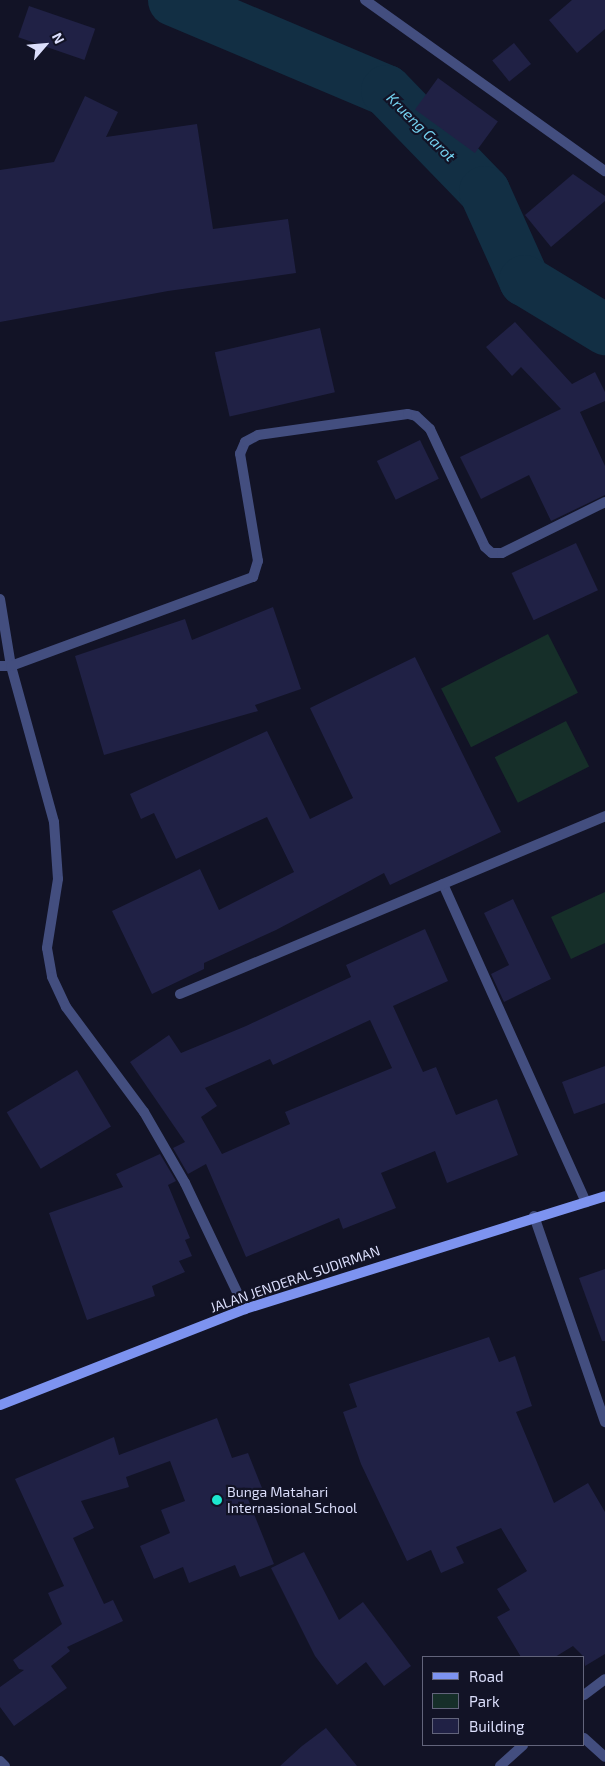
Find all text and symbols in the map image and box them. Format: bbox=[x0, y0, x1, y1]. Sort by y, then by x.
north arrow bbox=[20, 20, 70, 70]
text: N bbox=[49, 30, 69, 46]
water label: Krueng Garot bbox=[383, 89, 459, 165]
street label: JALAN JENDERAL SUDIRMAN bbox=[208, 1242, 382, 1316]
place label: Bunga Matahari Internasional School bbox=[227, 1484, 358, 1516]
marker: Bunga Matahari Internasional School bbox=[211, 1494, 223, 1506]
legend bbox=[422, 1656, 585, 1746]
text: Road bbox=[469, 1667, 504, 1685]
text: Park bbox=[469, 1692, 500, 1710]
text: Building bbox=[469, 1717, 524, 1735]

